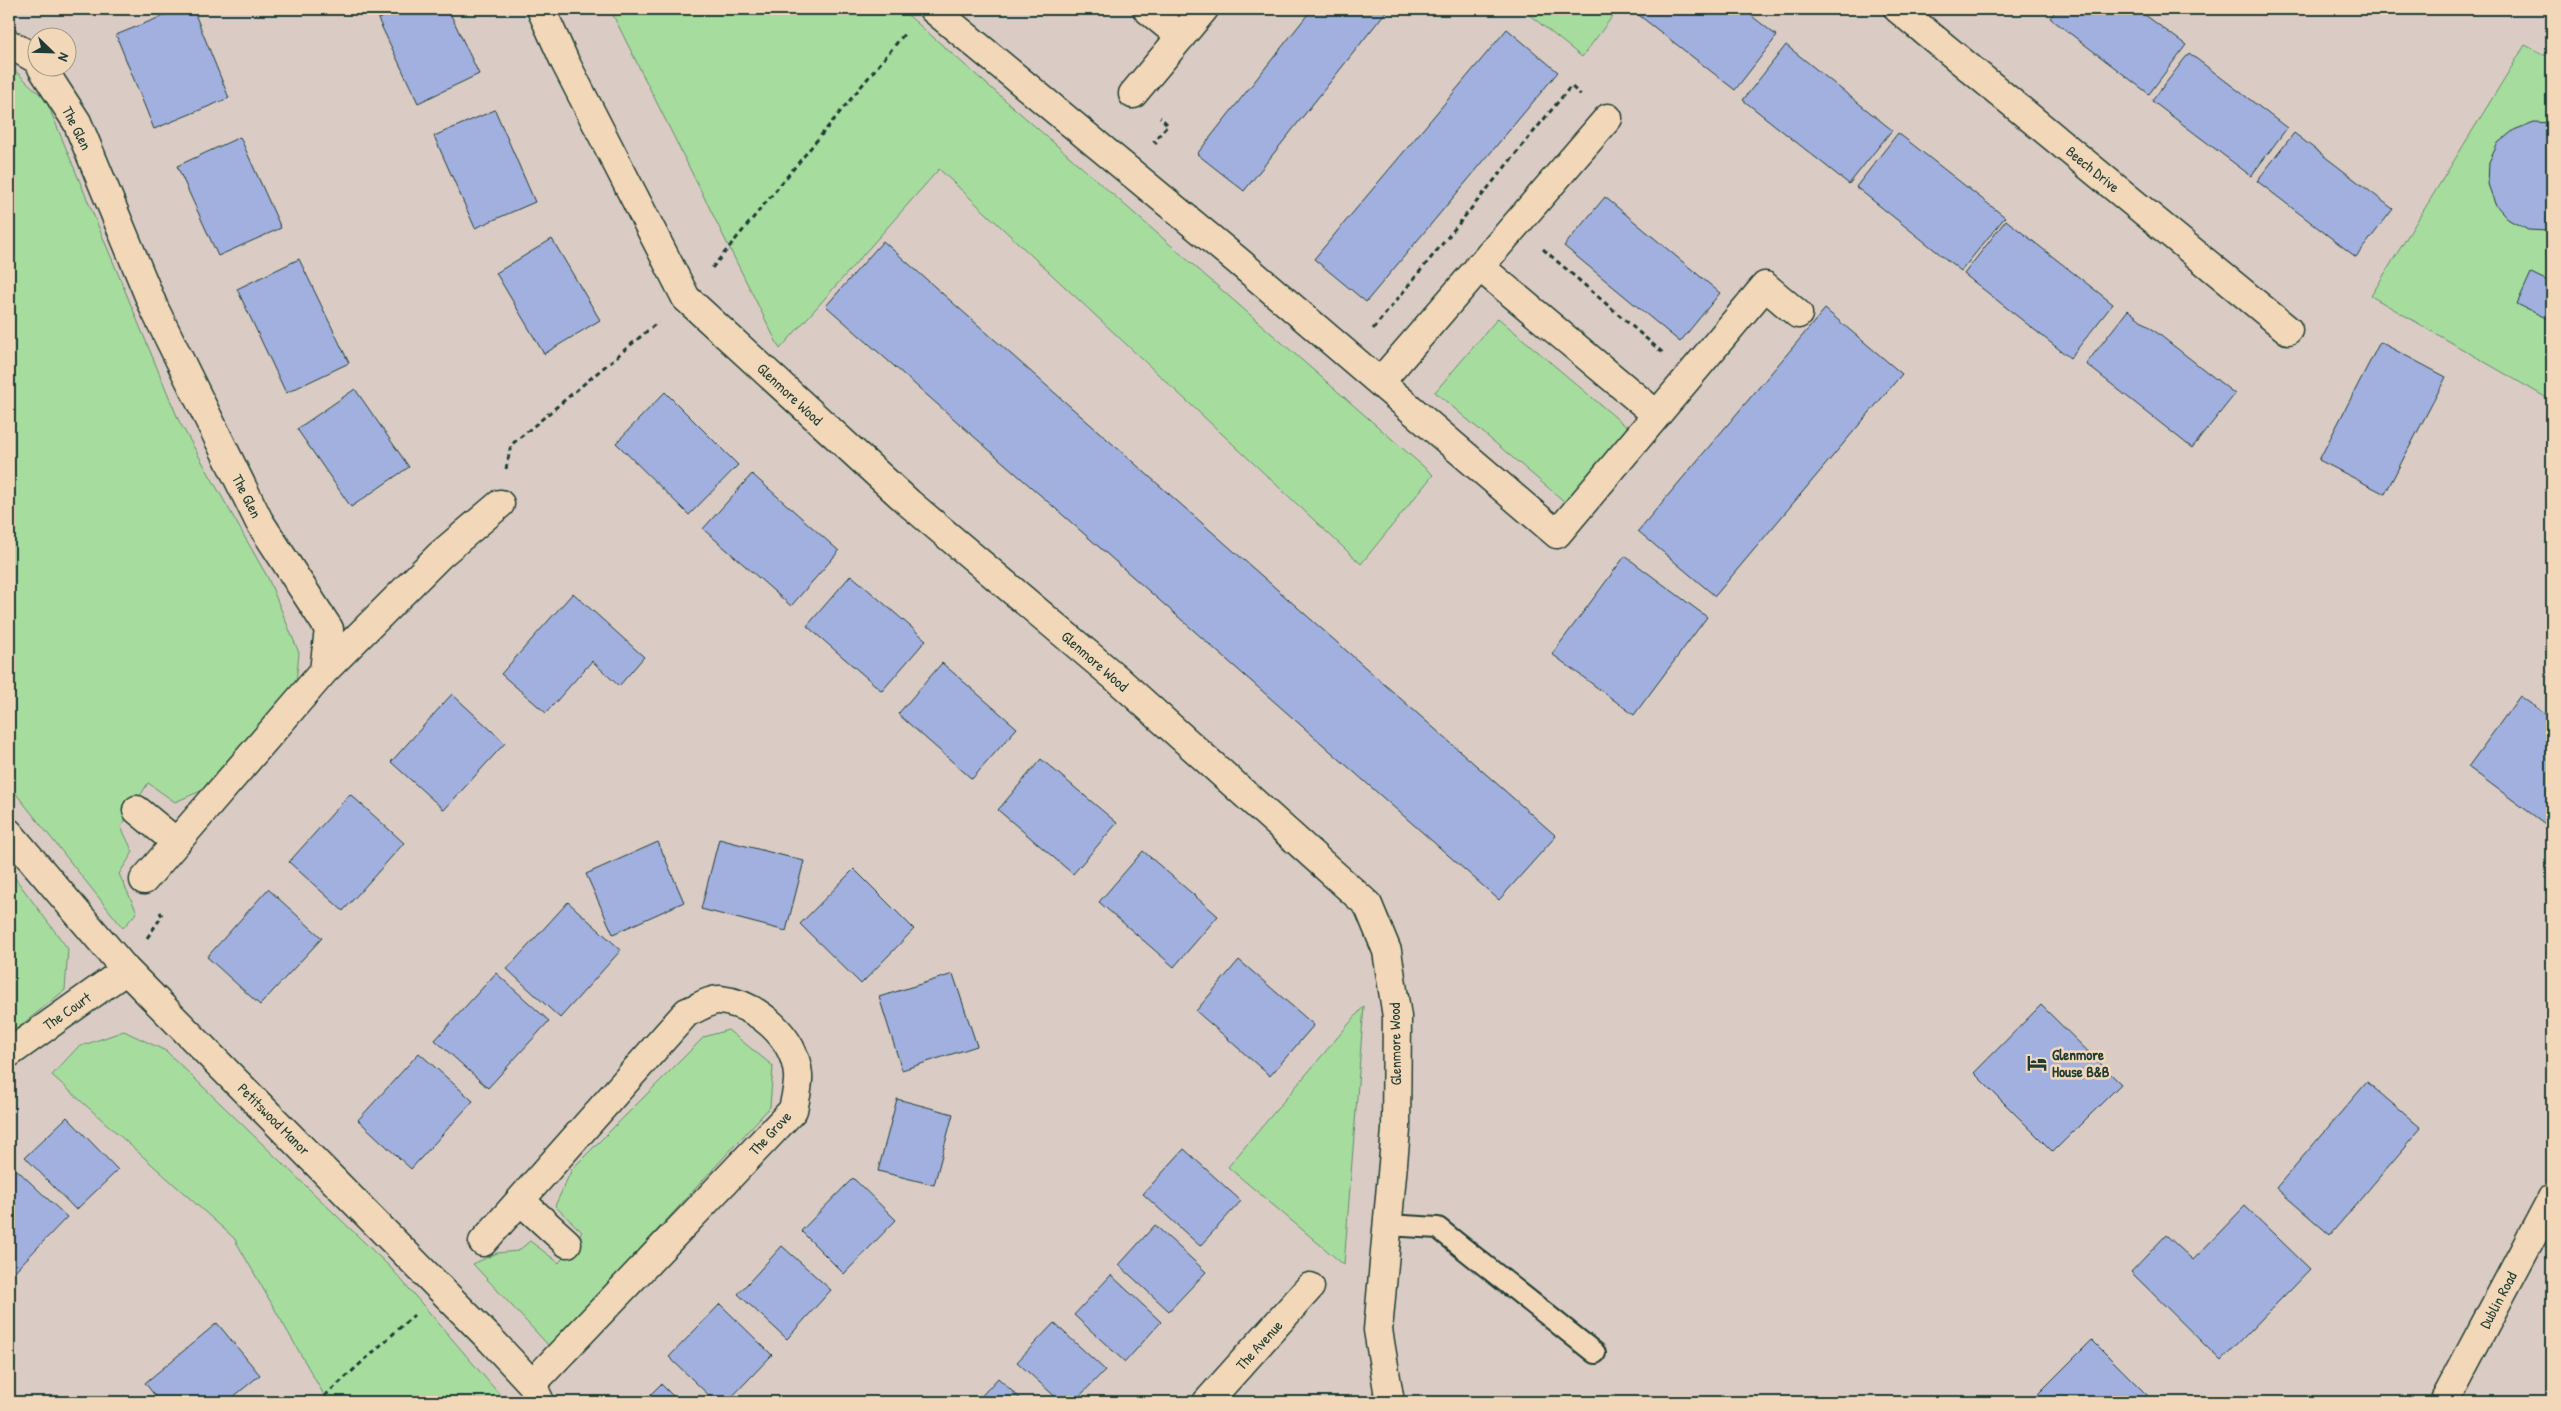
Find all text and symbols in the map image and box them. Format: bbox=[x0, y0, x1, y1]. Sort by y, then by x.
north arrow bbox=[28, 28, 78, 78]
text: N bbox=[54, 50, 75, 65]
street label: The Glen bbox=[57, 102, 97, 154]
street label: Beech Drive bbox=[2062, 141, 2124, 197]
street label: Glenmore Wood bbox=[753, 358, 827, 430]
street label: The Glen bbox=[227, 470, 267, 522]
street label: Glenmore Wood bbox=[1057, 626, 1133, 696]
street label: The Court bbox=[39, 986, 96, 1035]
street label: Glenmore Wood bbox=[1384, 1002, 1406, 1085]
place label: Glenmore House B&B bbox=[2052, 1044, 2110, 1082]
hotel icon: Glenmore House B&B bbox=[2026, 1052, 2048, 1074]
street label: Petitswood Manor bbox=[233, 1078, 315, 1160]
street label: The Grove bbox=[744, 1106, 796, 1160]
street label: Dublin Road bbox=[2474, 1268, 2522, 1332]
street label: The Avenue bbox=[1231, 1315, 1287, 1375]

